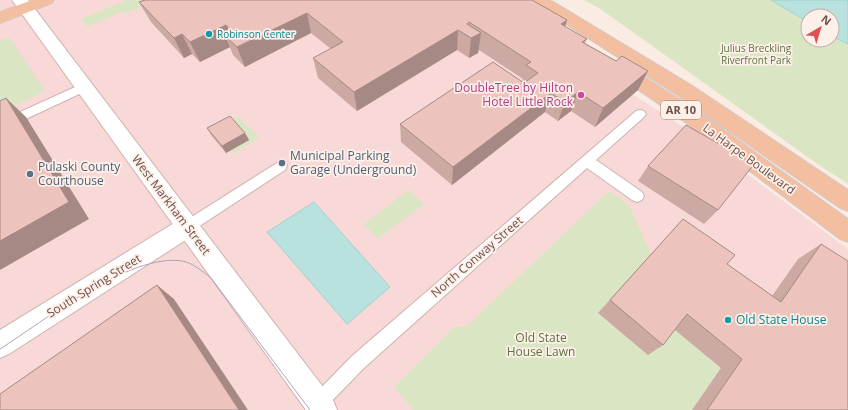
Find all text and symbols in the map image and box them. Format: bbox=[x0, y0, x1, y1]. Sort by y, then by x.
north arrow bbox=[800, 8, 840, 48]
text: N bbox=[818, 11, 835, 28]
place label: Robinson Center bbox=[217, 27, 295, 41]
marker: Robinson Center bbox=[204, 29, 214, 39]
park label: Julius Breckling Riverfront Park bbox=[720, 41, 792, 67]
place label: DoubleTree by Hilton Hotel Little Rock bbox=[454, 79, 574, 110]
marker: DoubleTree by Hilton Hotel Little Rock bbox=[576, 90, 586, 100]
road number: AR 10 bbox=[661, 101, 701, 119]
street label: La Harpe Boulevard bbox=[700, 119, 799, 198]
place label: Municipal Parking Garage (Underground) bbox=[290, 147, 417, 178]
street label: West Markham Street bbox=[128, 151, 215, 258]
place label: Pulaski County Courthouse bbox=[38, 158, 121, 189]
marker: Municipal Parking Garage (Underground) bbox=[277, 158, 287, 168]
marker: Pulaski County Courthouse bbox=[25, 169, 35, 179]
street label: North Conway Street bbox=[427, 212, 526, 301]
street label: South Spring Street bbox=[43, 250, 144, 321]
place label: Old State House bbox=[736, 311, 827, 328]
marker: Old State House bbox=[723, 315, 733, 325]
park label: Old State House Lawn bbox=[507, 329, 575, 360]

